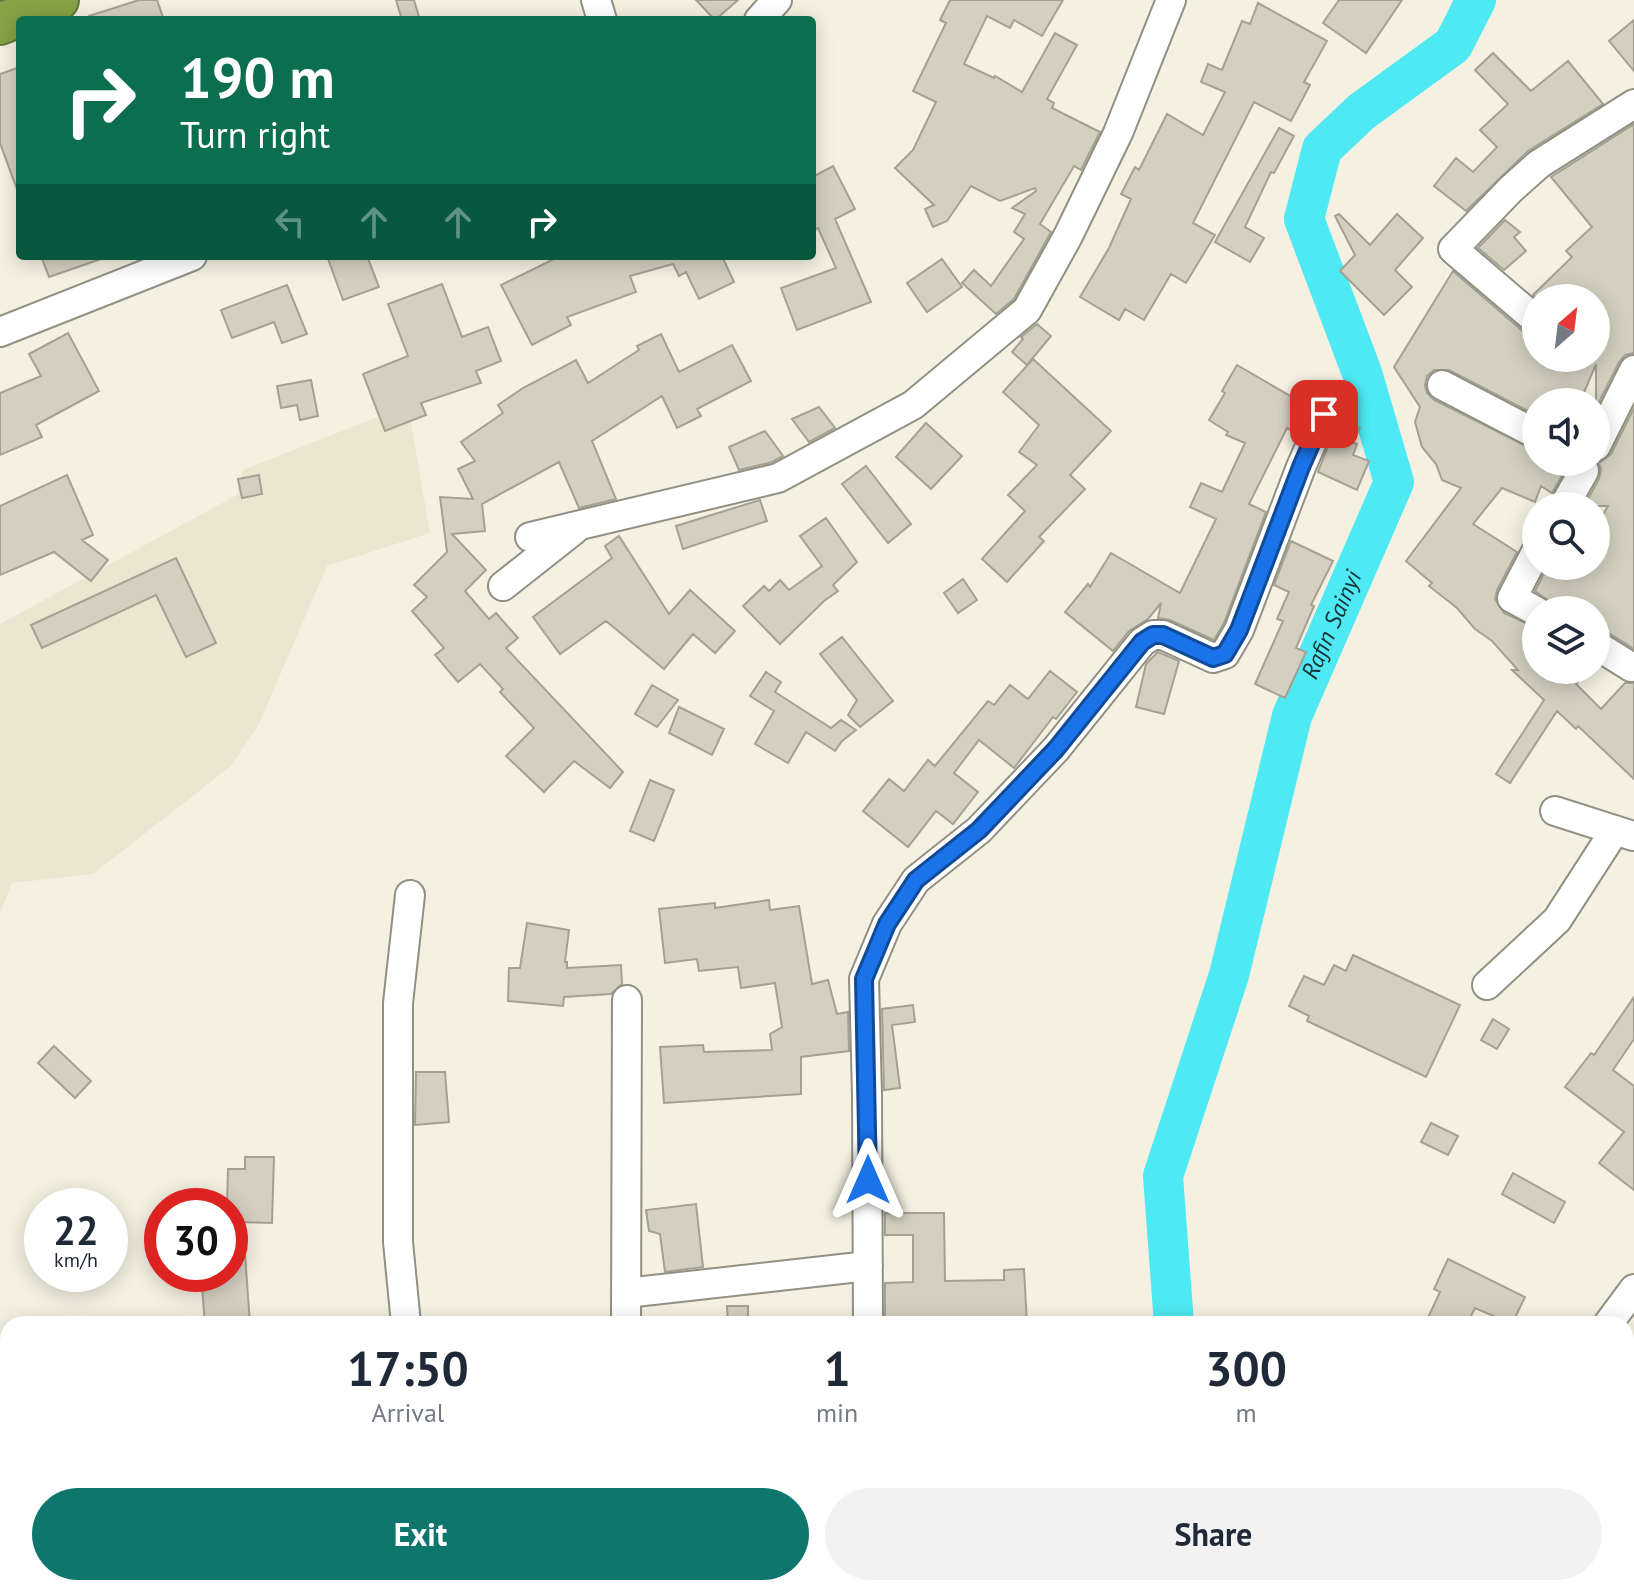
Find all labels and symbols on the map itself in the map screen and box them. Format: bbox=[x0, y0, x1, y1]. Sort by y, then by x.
north arrow bbox=[1522, 284, 1610, 372]
pin bbox=[1290, 380, 1358, 448]
water label: Rafin Sainyi bbox=[1294, 565, 1369, 683]
position arrow bbox=[826, 1138, 910, 1222]
speed limit sign: 30 bbox=[144, 1188, 248, 1292]

